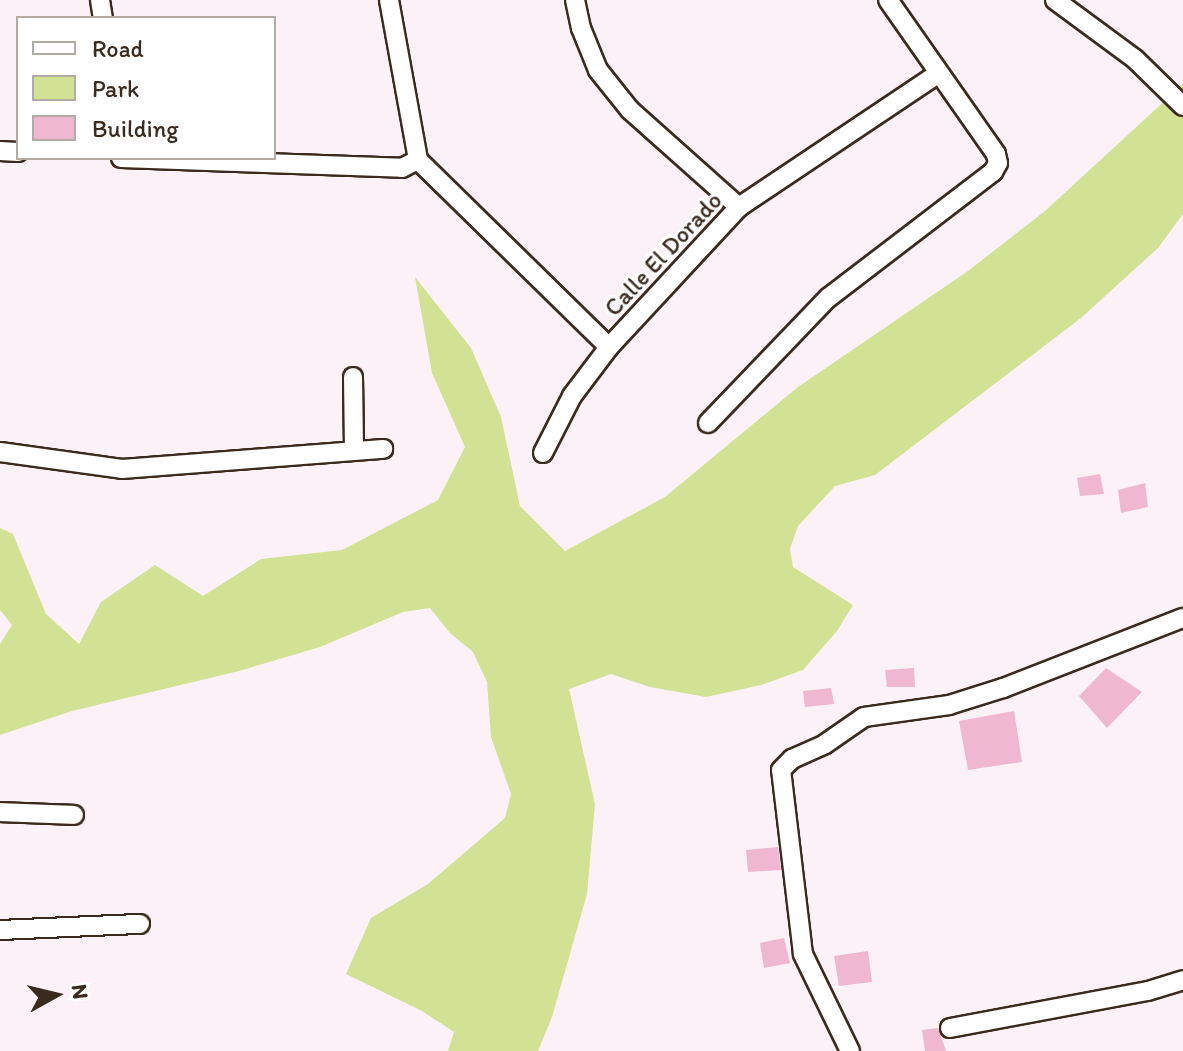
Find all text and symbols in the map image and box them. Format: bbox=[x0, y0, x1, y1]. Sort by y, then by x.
legend bbox=[16, 16, 276, 160]
text: Road bbox=[92, 34, 144, 63]
text: Park bbox=[92, 74, 139, 103]
text: Building bbox=[92, 114, 179, 143]
street label: Calle El Dorado bbox=[598, 186, 728, 322]
north arrow bbox=[16, 955, 96, 1035]
text: N bbox=[66, 982, 95, 1001]

